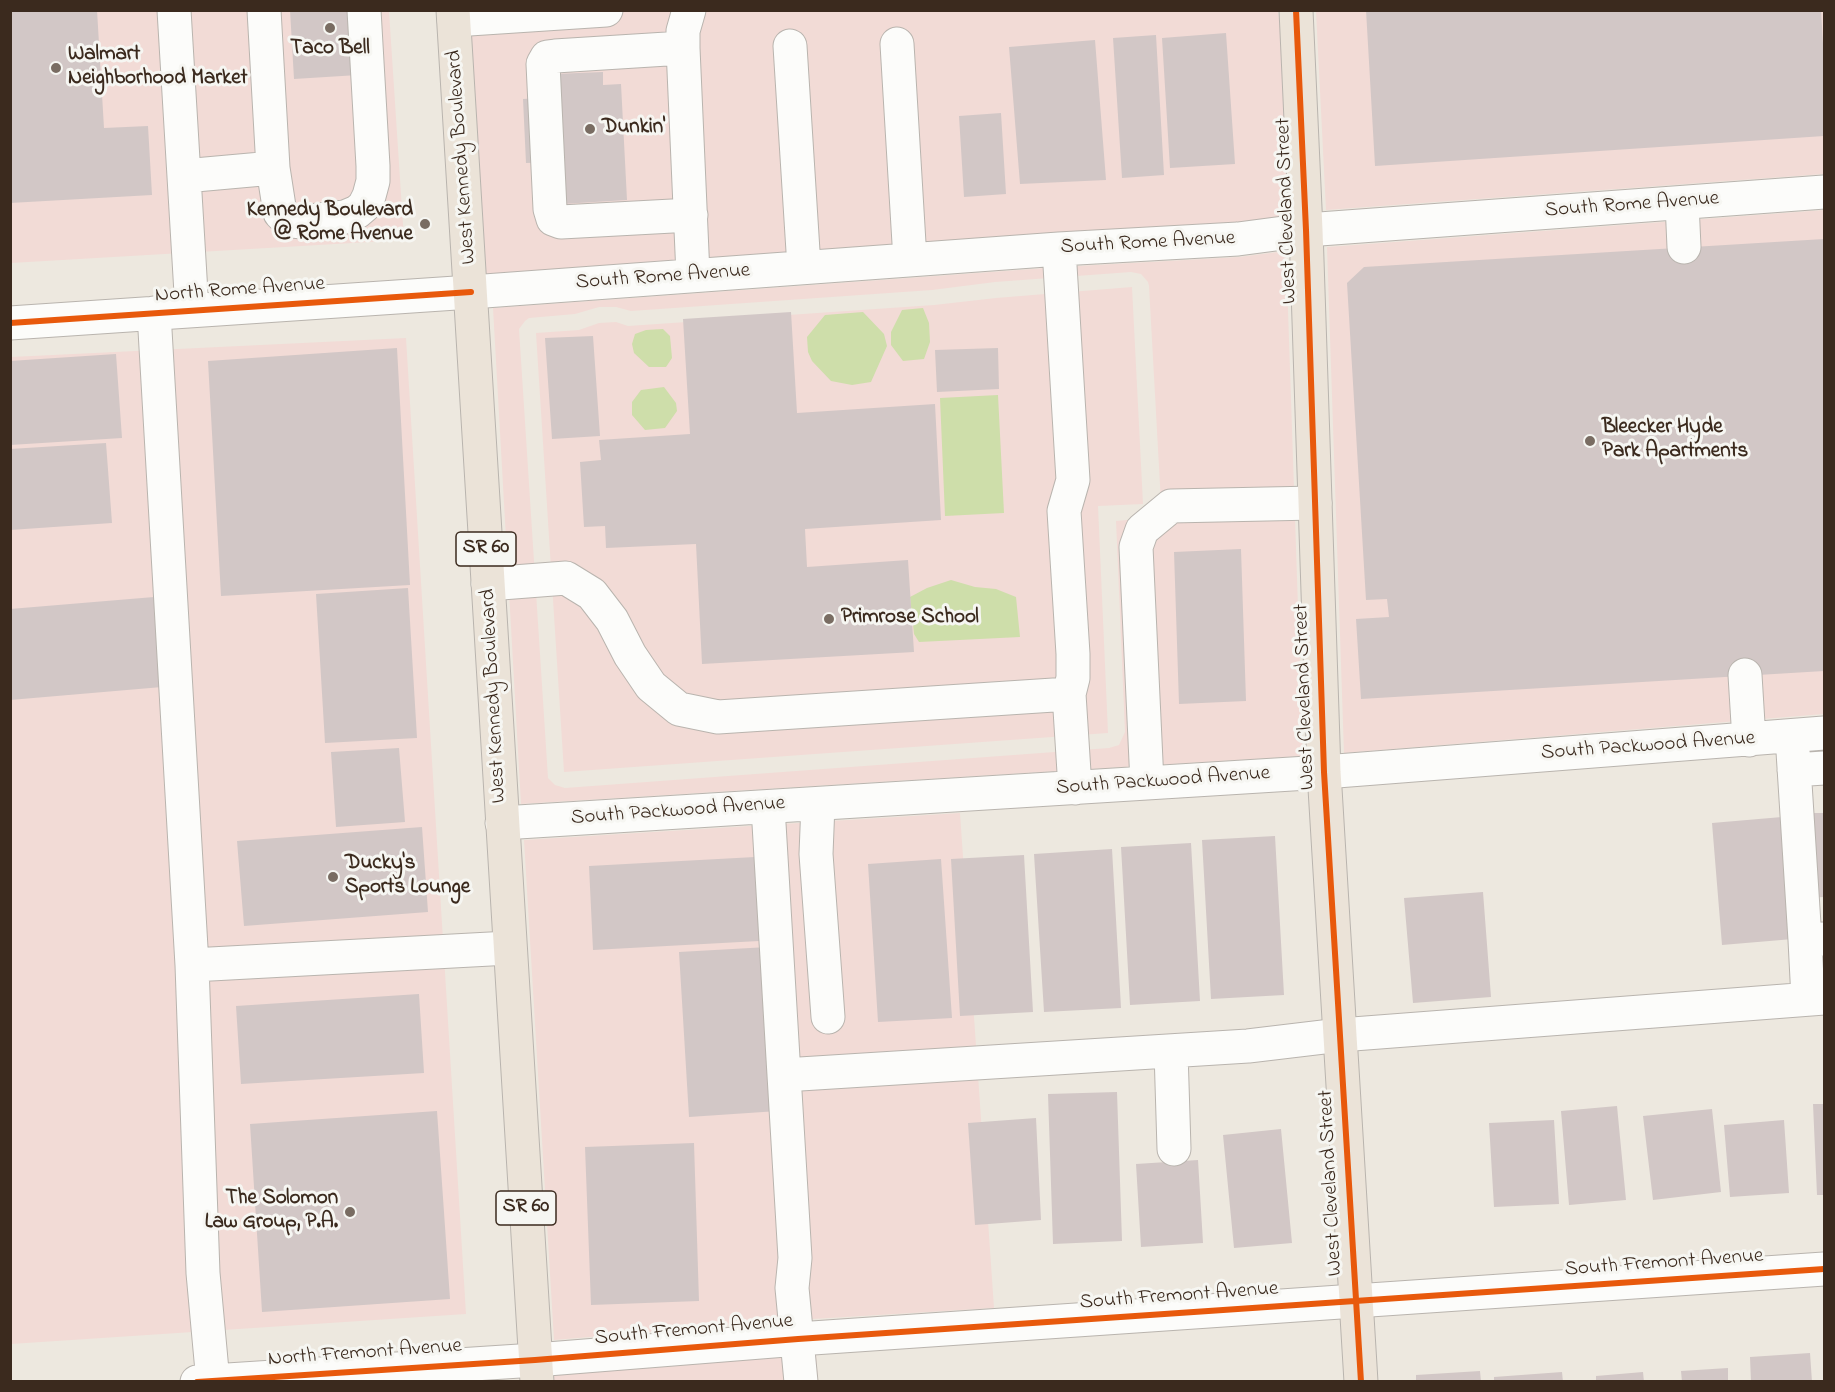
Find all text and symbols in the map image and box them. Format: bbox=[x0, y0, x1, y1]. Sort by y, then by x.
marker: Taco Bell bbox=[323, 21, 337, 35]
place label: Taco Bell bbox=[290, 37, 370, 63]
place label: Walmart Neighborhood Market bbox=[68, 43, 248, 93]
street label: West Kennedy Boulevard bbox=[443, 49, 483, 265]
marker: Walmart Neighborhood Market bbox=[49, 61, 63, 75]
place label: Dunkin' bbox=[602, 116, 665, 142]
street label: West Cleveland Street bbox=[1272, 117, 1304, 305]
marker: Dunkin' bbox=[583, 122, 597, 136]
street label: South Rome Avenue bbox=[1544, 187, 1720, 225]
place label: Kennedy Boulevard @ Rome Avenue bbox=[247, 199, 413, 249]
marker: Kennedy Boulevard @ Rome Avenue bbox=[418, 217, 432, 231]
street label: South Rome Avenue bbox=[1060, 227, 1236, 261]
street label: South Rome Avenue bbox=[575, 259, 751, 297]
street label: North Rome Avenue bbox=[154, 272, 326, 310]
place label: Bleecker Hyde Park Apartments bbox=[1602, 416, 1748, 466]
marker: Bleecker Hyde Park Apartments bbox=[1583, 434, 1597, 448]
road number: SR 60 bbox=[456, 532, 516, 566]
street label: West Kennedy Boulevard bbox=[477, 588, 513, 804]
street label: West Cleveland Street bbox=[1290, 603, 1322, 791]
place label: Primrose School bbox=[841, 606, 979, 632]
marker: Primrose School bbox=[822, 612, 836, 626]
street label: South Packwood Avenue bbox=[1540, 727, 1756, 767]
street label: South Packwood Avenue bbox=[1055, 762, 1271, 802]
street label: South Packwood Avenue bbox=[570, 792, 786, 832]
place label: Ducky's Sports Lounge bbox=[345, 852, 470, 902]
marker: Ducky's Sports Lounge bbox=[326, 870, 340, 884]
street label: West Cleveland Street bbox=[1315, 1089, 1349, 1277]
place label: The Solomon Law Group, P.A. bbox=[205, 1187, 338, 1237]
road number: SR 60 bbox=[496, 1191, 556, 1225]
marker: The Solomon Law Group, P.A. bbox=[343, 1205, 357, 1219]
street label: South Fremont Avenue bbox=[1564, 1244, 1764, 1284]
street label: South Fremont Avenue bbox=[1079, 1277, 1279, 1317]
street label: South Fremont Avenue bbox=[594, 1310, 794, 1352]
street label: North Fremont Avenue bbox=[267, 1335, 463, 1373]

